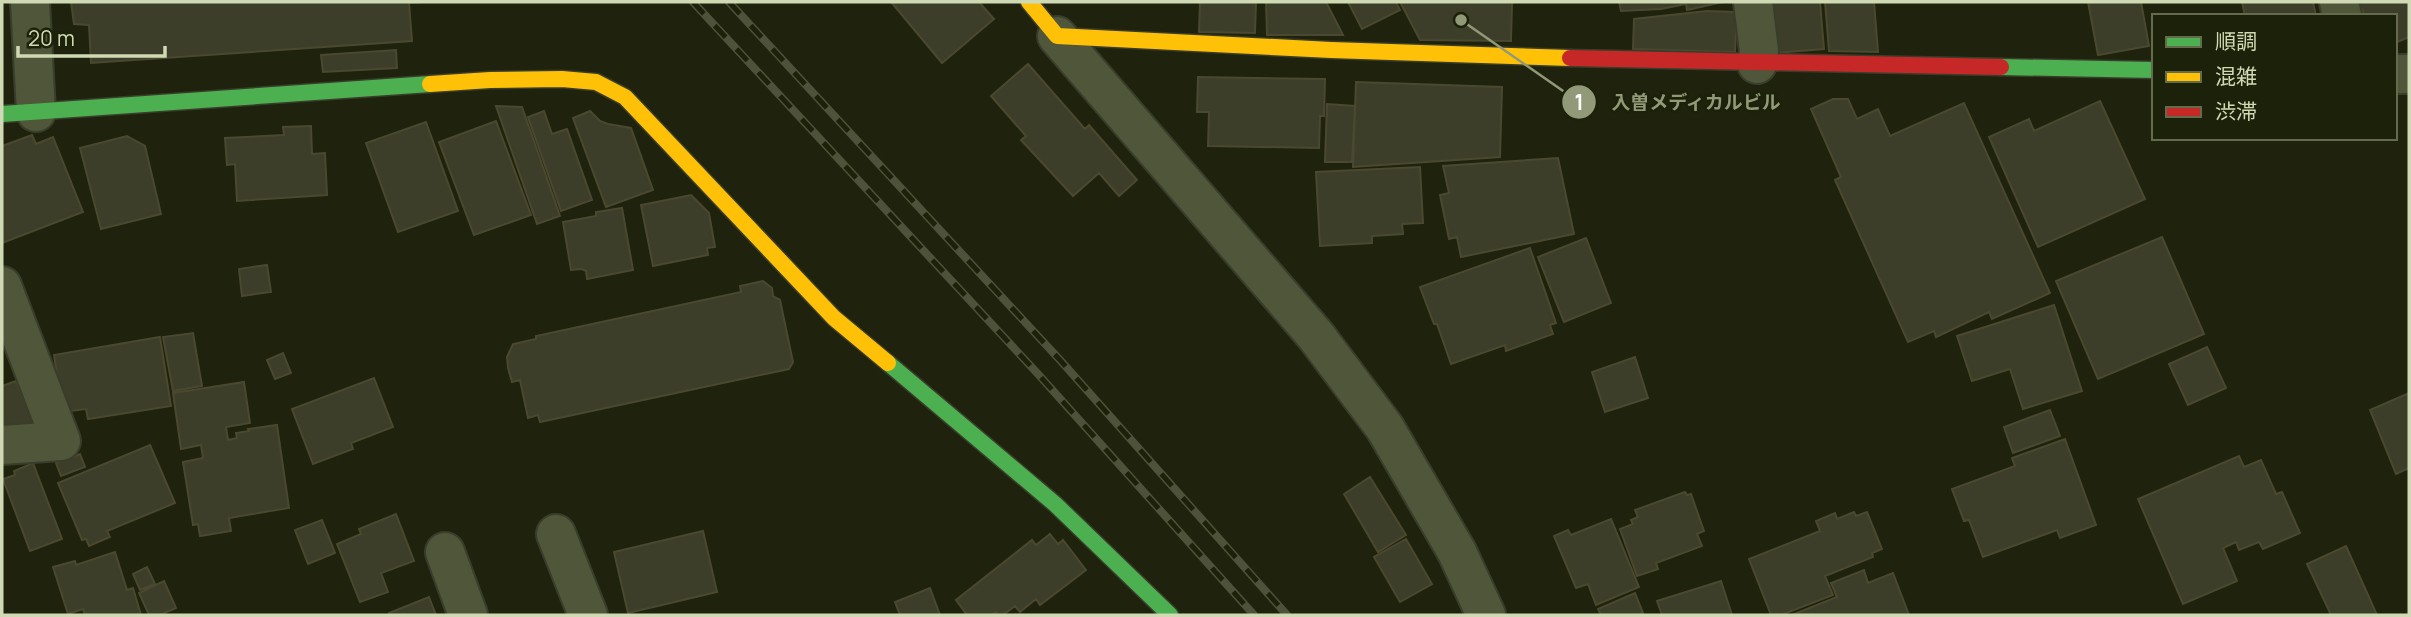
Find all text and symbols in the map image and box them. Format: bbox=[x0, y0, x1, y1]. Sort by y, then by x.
scale bar bbox=[18, 14, 164, 58]
legend bbox=[2152, 14, 2397, 140]
text: 20 m bbox=[28, 24, 75, 52]
text: 順調 bbox=[2215, 27, 2257, 55]
text: 混雑 bbox=[2215, 62, 2257, 90]
callout: 入曽メディカルビル bbox=[1561, 82, 1795, 122]
text: 1 bbox=[1574, 88, 1584, 116]
text: 入曽メディカルビル bbox=[1611, 89, 1781, 115]
text: 渋滞 bbox=[2215, 97, 2257, 125]

